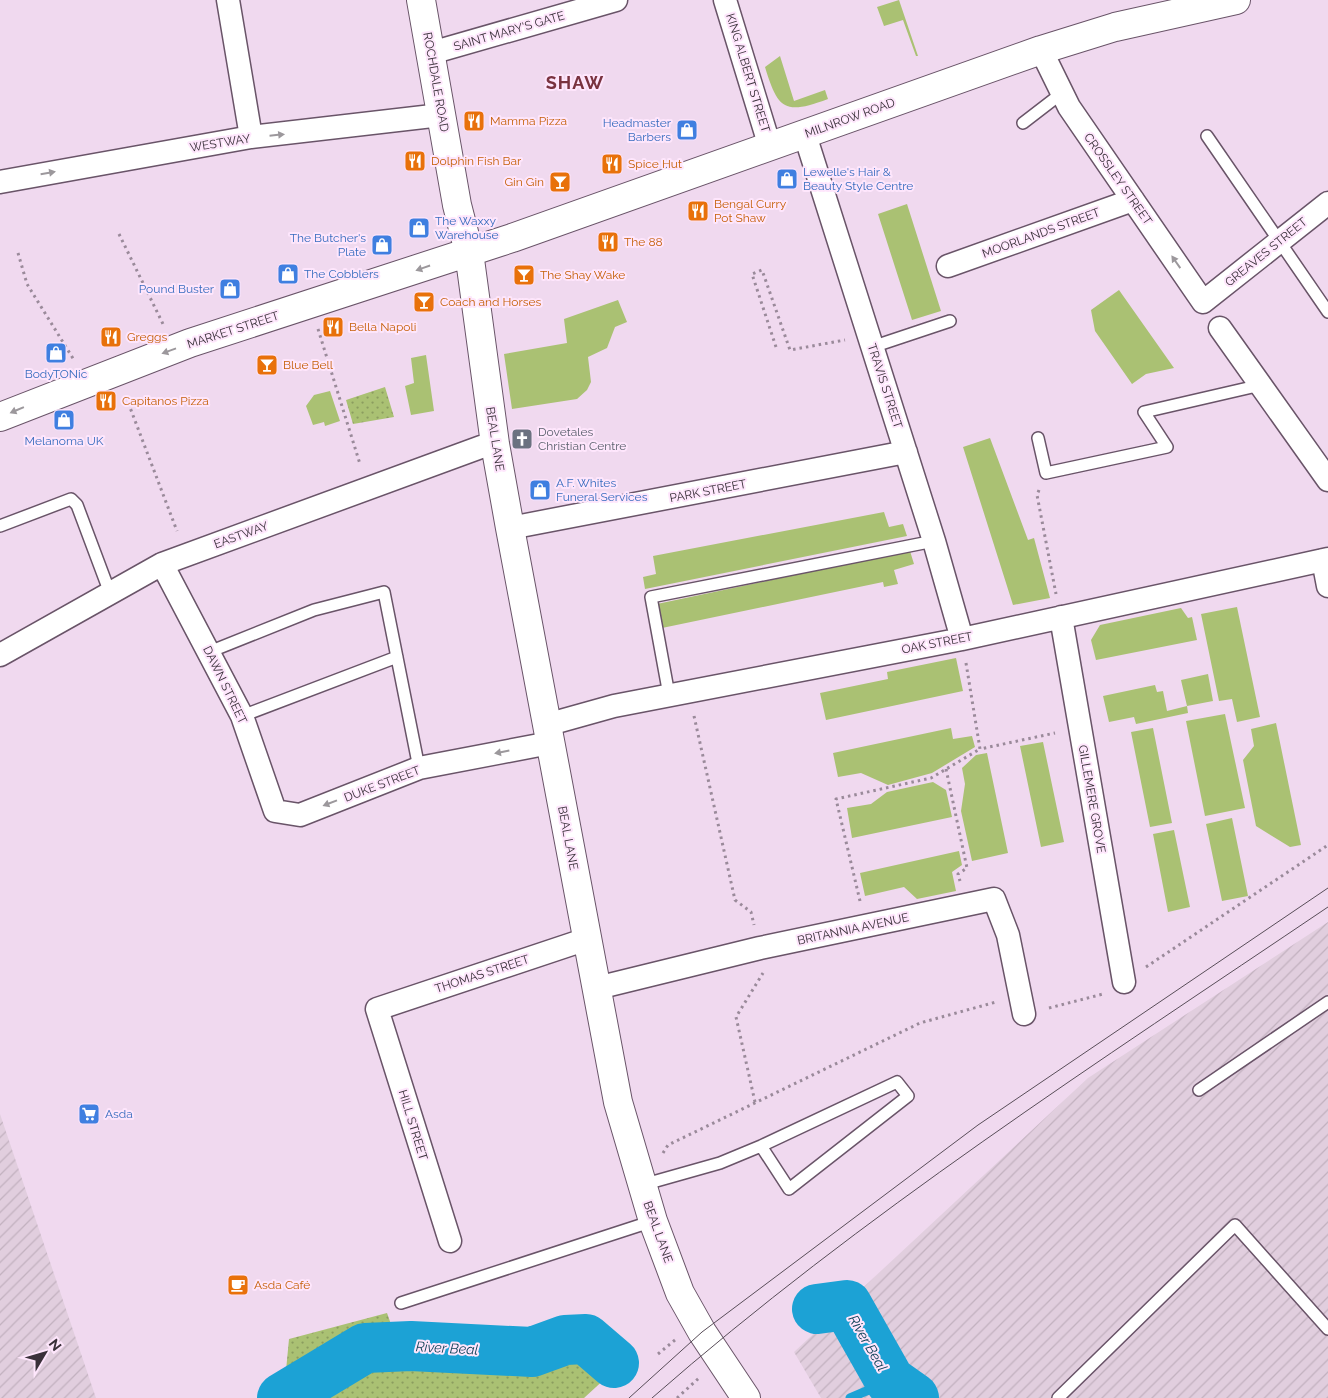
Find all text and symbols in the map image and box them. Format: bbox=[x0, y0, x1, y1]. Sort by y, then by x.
street label: SAINT MARY'S GATE bbox=[452, 8, 566, 54]
street label: KING ALBERT STREET bbox=[723, 12, 773, 135]
street label: ROCHDALE ROAD bbox=[420, 31, 452, 133]
district label: SHAW bbox=[546, 72, 604, 93]
street label: MILNROW ROAD bbox=[803, 95, 897, 141]
restaurant icon: Mamma Pizza bbox=[462, 109, 486, 133]
place label: Mamma Pizza bbox=[490, 114, 567, 128]
place label: Headmaster Barbers bbox=[603, 116, 672, 144]
shop icon: Headmaster Barbers bbox=[675, 118, 699, 142]
one-way arrow bbox=[270, 130, 286, 138]
street label: CROSSLEY STREET bbox=[1081, 130, 1155, 228]
street label: WESTWAY bbox=[189, 131, 252, 155]
restaurant icon: Dolphin Fish Bar bbox=[403, 149, 427, 173]
restaurant icon: Spice Hut bbox=[600, 152, 624, 176]
place label: Dolphin Fish Bar bbox=[431, 154, 522, 168]
place label: Spice Hut bbox=[628, 157, 682, 171]
place label: Lewelle's Hair & Beauty Style Centre bbox=[803, 165, 913, 193]
shop icon: Lewelle's Hair & Beauty Style Centre bbox=[775, 167, 799, 191]
one-way arrow bbox=[40, 169, 56, 177]
bar icon: Gin Gin bbox=[548, 170, 572, 194]
place label: Gin Gin bbox=[505, 175, 544, 189]
place label: Bengal Curry Pot Shaw bbox=[714, 197, 787, 225]
restaurant icon: Bengal Curry Pot Shaw bbox=[686, 199, 710, 223]
street label: MOORLANDS STREET bbox=[980, 205, 1102, 261]
place label: The Waxxy Warehouse bbox=[435, 214, 499, 242]
street label: GREAVES STREET bbox=[1222, 214, 1310, 289]
shop icon: The Waxxy Warehouse bbox=[407, 216, 431, 240]
restaurant icon: The 88 bbox=[596, 230, 620, 254]
place label: The Butcher's Plate bbox=[290, 231, 366, 259]
shop icon: The Butcher's Plate bbox=[370, 233, 394, 257]
place label: The 88 bbox=[624, 235, 663, 249]
one-way arrow bbox=[1171, 255, 1181, 269]
shop icon: The Cobblers bbox=[276, 262, 300, 286]
bar icon: The Shay Wake bbox=[512, 263, 536, 287]
one-way arrow bbox=[415, 264, 430, 272]
place label: The Cobblers bbox=[304, 267, 379, 281]
place label: The Shay Wake bbox=[540, 268, 625, 282]
shop icon: Pound Buster bbox=[218, 277, 242, 301]
place label: Pound Buster bbox=[139, 282, 215, 296]
bar icon: Coach and Horses bbox=[412, 290, 436, 314]
place label: Coach and Horses bbox=[440, 295, 542, 309]
street label: MARKET STREET bbox=[185, 308, 281, 351]
restaurant icon: Bella Napoli bbox=[321, 315, 345, 339]
place label: Bella Napoli bbox=[349, 320, 416, 334]
restaurant icon: Greggs bbox=[99, 325, 123, 349]
place label: Greggs bbox=[127, 330, 167, 344]
shop icon: BodyTONic bbox=[44, 341, 68, 365]
street label: TRAVIS STREET bbox=[865, 342, 906, 431]
one-way arrow bbox=[161, 348, 176, 355]
bar icon: Blue Bell bbox=[255, 353, 279, 377]
place label: Blue Bell bbox=[283, 358, 334, 372]
place label: BodyTONic bbox=[25, 367, 88, 381]
restaurant icon: Capitanos Pizza bbox=[94, 389, 118, 413]
place label: Capitanos Pizza bbox=[122, 394, 209, 408]
one-way arrow bbox=[9, 406, 24, 414]
street label: BEAL LANE bbox=[483, 406, 507, 472]
shop icon: Melanoma UK bbox=[52, 408, 76, 432]
place label: Dovetales Christian Centre bbox=[538, 425, 626, 453]
church icon: Dovetales Christian Centre bbox=[510, 427, 534, 451]
place label: Melanoma UK bbox=[25, 434, 104, 448]
place label: A.F. Whites Funeral Services bbox=[556, 476, 648, 504]
street label: PARK STREET bbox=[668, 477, 748, 505]
shop icon: A.F. Whites Funeral Services bbox=[528, 478, 552, 502]
street label: EASTWAY bbox=[212, 519, 270, 551]
street label: OAK STREET bbox=[900, 629, 974, 657]
street label: DAWN STREET bbox=[200, 644, 250, 727]
street label: GILLEMERE GROVE bbox=[1076, 744, 1108, 854]
one-way arrow bbox=[494, 748, 509, 756]
street label: DUKE STREET bbox=[342, 763, 423, 805]
one-way arrow bbox=[323, 800, 337, 808]
street label: BEAL LANE bbox=[555, 805, 581, 871]
street label: BRITANNIA AVENUE bbox=[796, 910, 910, 948]
street label: THOMAS STREET bbox=[433, 952, 532, 996]
street label: HILL STREET bbox=[396, 1088, 431, 1163]
supermarket icon: Asda bbox=[77, 1102, 101, 1126]
place label: Asda bbox=[105, 1107, 133, 1121]
street label: BEAL LANE bbox=[640, 1199, 676, 1265]
cafe icon: Asda Café bbox=[226, 1273, 250, 1297]
place label: Asda Café bbox=[254, 1278, 310, 1292]
water label: River Beal bbox=[845, 1312, 891, 1374]
north arrow bbox=[20, 1328, 70, 1378]
text: N bbox=[46, 1336, 65, 1354]
water label: River Beal bbox=[415, 1338, 479, 1358]

